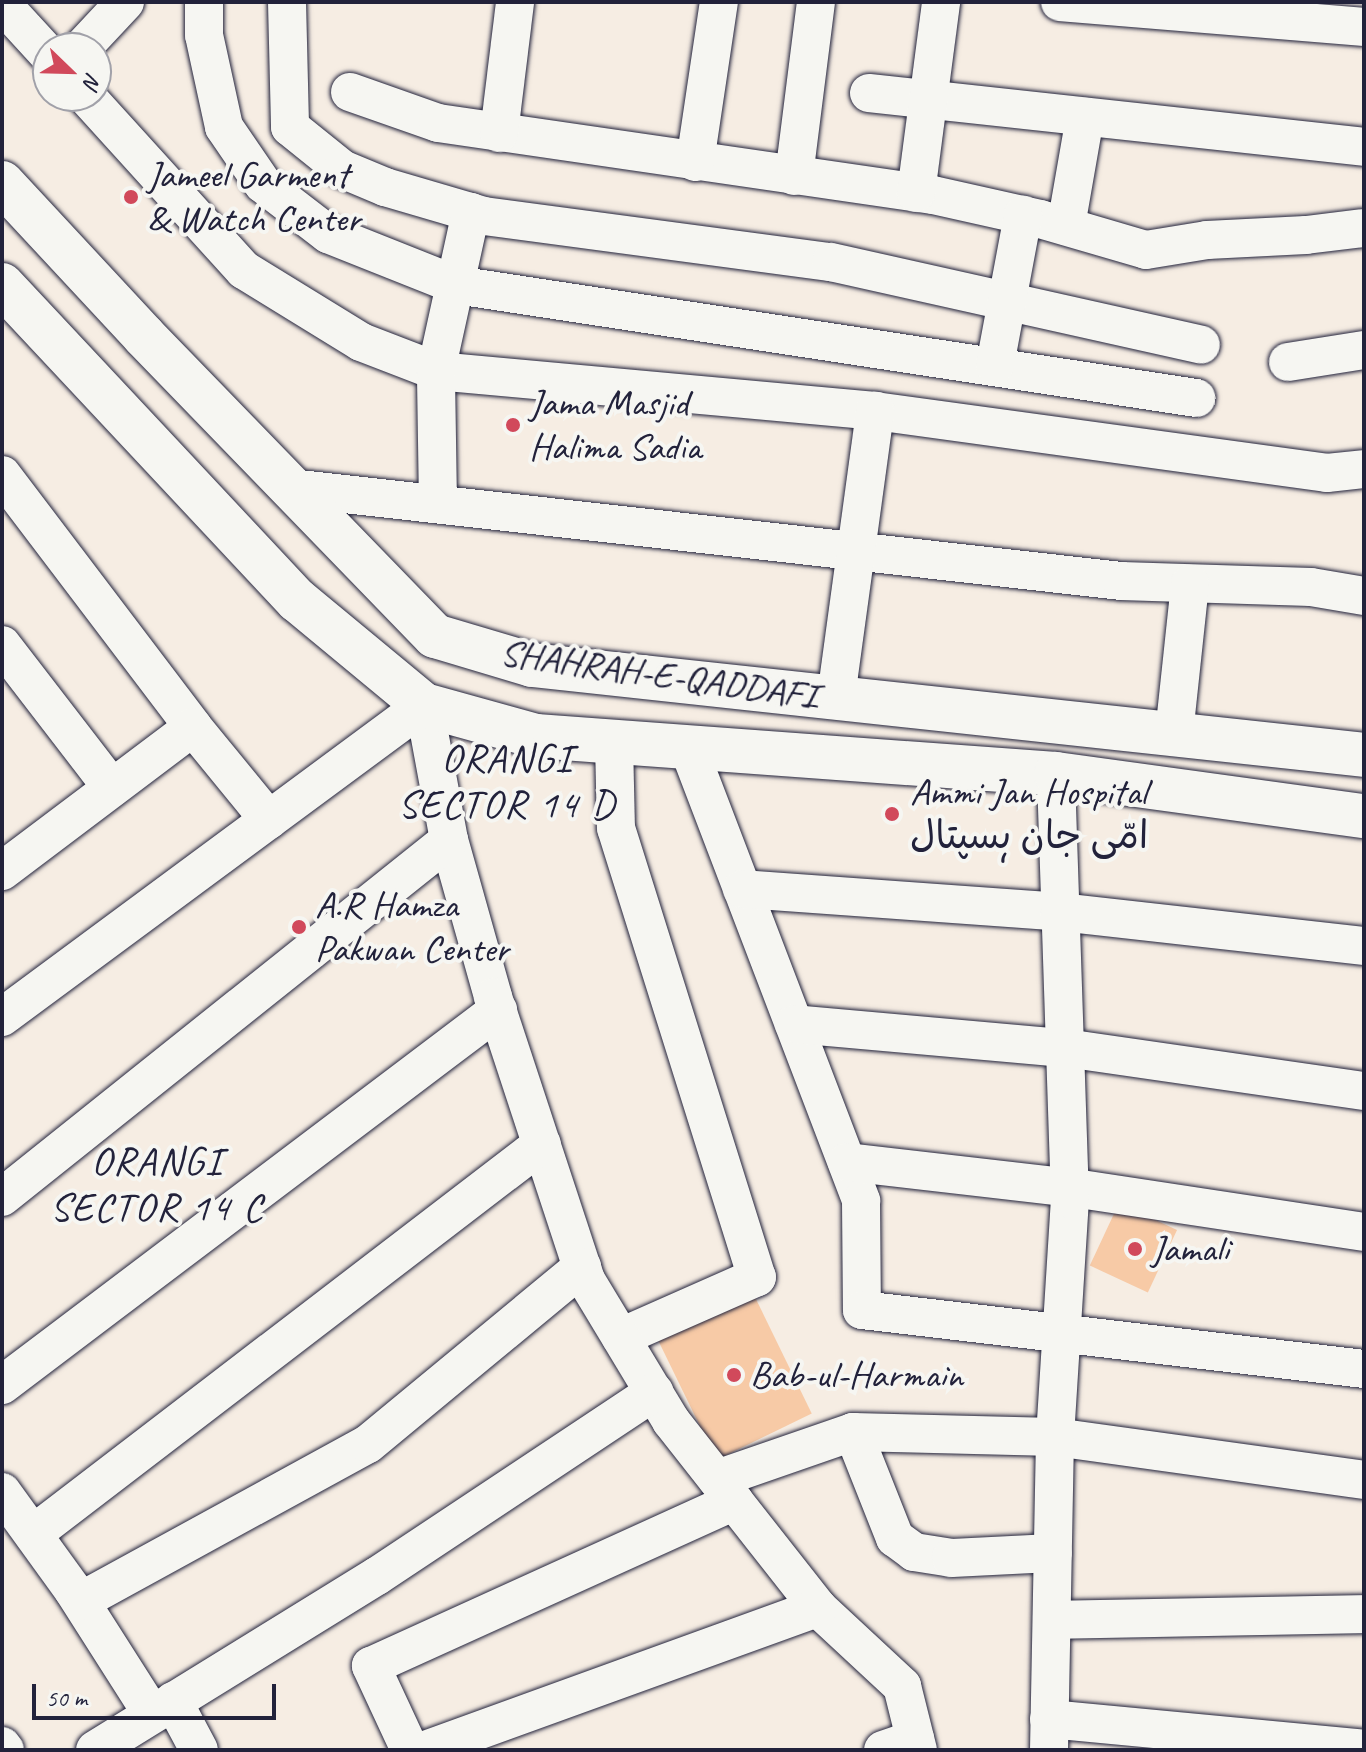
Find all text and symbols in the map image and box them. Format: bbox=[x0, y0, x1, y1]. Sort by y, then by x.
north arrow bbox=[32, 32, 112, 112]
text: N bbox=[77, 69, 108, 92]
place label: Jameel Garment & Watch Center bbox=[147, 152, 360, 242]
marker: Jameel Garment & Watch Center bbox=[122, 188, 140, 206]
place label: Jama Masjid Halima Sadia bbox=[529, 380, 701, 470]
marker: Jama Masjid Halima Sadia bbox=[504, 416, 522, 434]
street label: SHAHRAH-E-QADDAFI bbox=[497, 629, 821, 719]
district label: ORANGI SECTOR 14 D bbox=[398, 734, 616, 828]
place label: Ammi Jan Hospital امّی جان ہسپتال bbox=[910, 769, 1148, 858]
marker: Ammi Jan Hospital امّی جان ہسپتال bbox=[881, 803, 903, 825]
place label: A.R Hamza Pakwan Center bbox=[315, 882, 509, 972]
marker: A.R Hamza Pakwan Center bbox=[290, 918, 308, 936]
district label: ORANGI SECTOR 14 C bbox=[50, 1137, 264, 1231]
place label: Jamali bbox=[1151, 1226, 1229, 1272]
marker: Jamali bbox=[1126, 1240, 1144, 1258]
place label: Bab-ul-Harmain bbox=[750, 1352, 963, 1398]
marker: Bab-ul-Harmain bbox=[725, 1366, 743, 1384]
scale bar bbox=[36, 1668, 280, 1718]
text: 50 m bbox=[46, 1683, 87, 1713]

